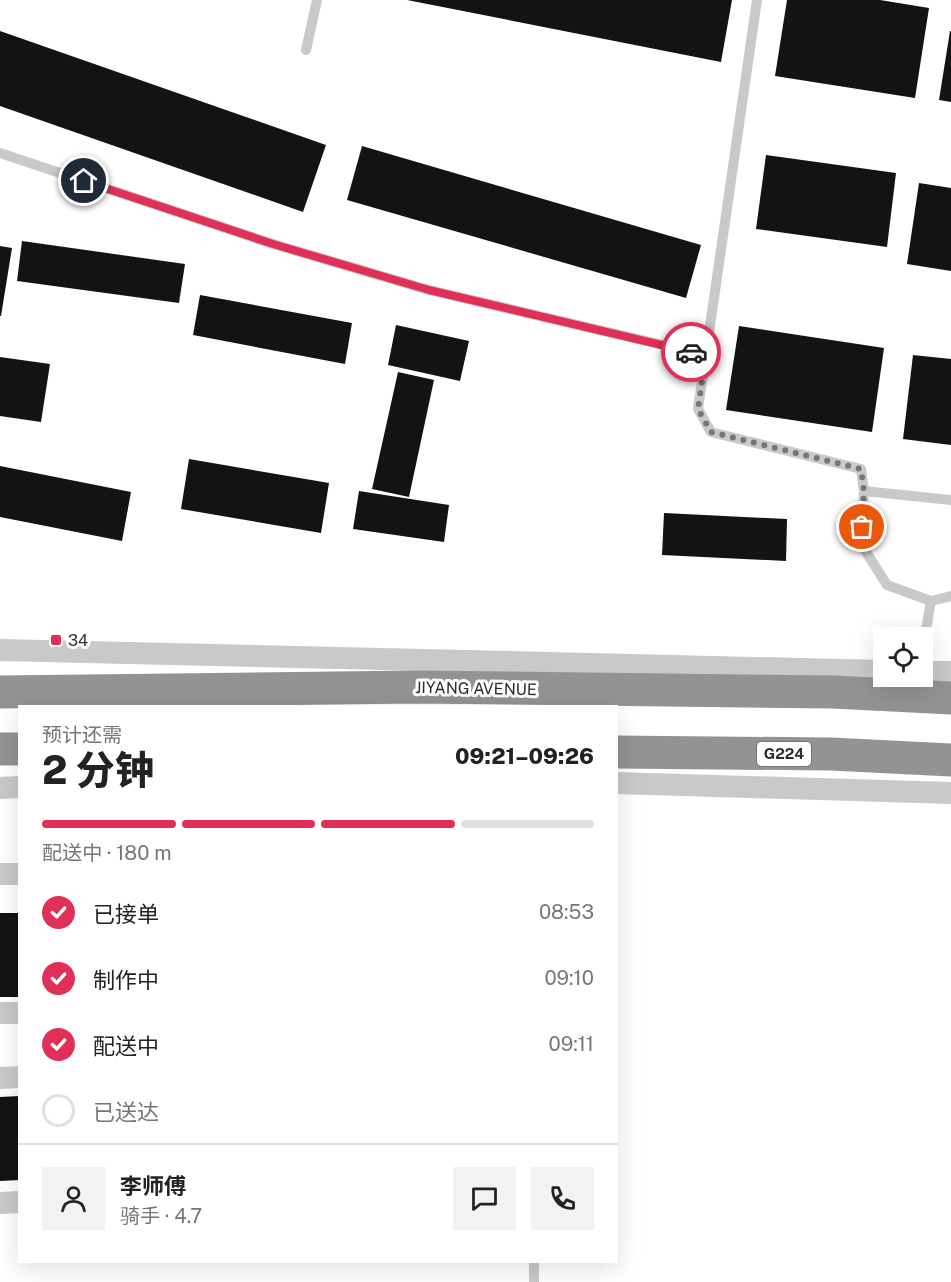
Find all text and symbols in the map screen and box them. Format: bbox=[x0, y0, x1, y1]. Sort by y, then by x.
pin bbox=[58, 155, 109, 206]
icon: home bbox=[67, 164, 100, 197]
courier bbox=[661, 322, 721, 382]
icon: car bbox=[675, 336, 708, 369]
pin bbox=[836, 501, 887, 552]
icon: bag bbox=[845, 510, 878, 543]
map controls bbox=[873, 627, 933, 687]
button: locate bbox=[873, 627, 933, 687]
place label: 34 bbox=[68, 631, 88, 650]
marker: 34 bbox=[49, 633, 63, 647]
street label: JIYANG AVENUE bbox=[415, 678, 537, 699]
text: 预计还需 bbox=[42, 723, 122, 747]
road number: G224 bbox=[757, 742, 811, 766]
text: 09:21–09:26 bbox=[455, 743, 594, 769]
text: 2 分钟 bbox=[42, 747, 154, 793]
text: 配送中 · 180 m bbox=[42, 841, 172, 865]
icon: check bbox=[42, 896, 75, 929]
text: 08:53 bbox=[539, 900, 594, 924]
text: 已接单 bbox=[93, 901, 159, 927]
icon: check bbox=[42, 962, 75, 995]
text: 09:10 bbox=[545, 966, 594, 990]
text: 制作中 bbox=[93, 967, 159, 993]
icon: check bbox=[42, 1028, 75, 1061]
text: 09:11 bbox=[549, 1032, 594, 1056]
text: 配送中 bbox=[93, 1033, 159, 1059]
text: 已送达 bbox=[93, 1099, 159, 1125]
button: person bbox=[42, 1167, 105, 1230]
button: chat bbox=[453, 1167, 516, 1230]
button: phone bbox=[531, 1167, 594, 1230]
text: 李师傅 bbox=[120, 1173, 186, 1199]
text: 骑手 · 4.7 bbox=[120, 1204, 202, 1228]

